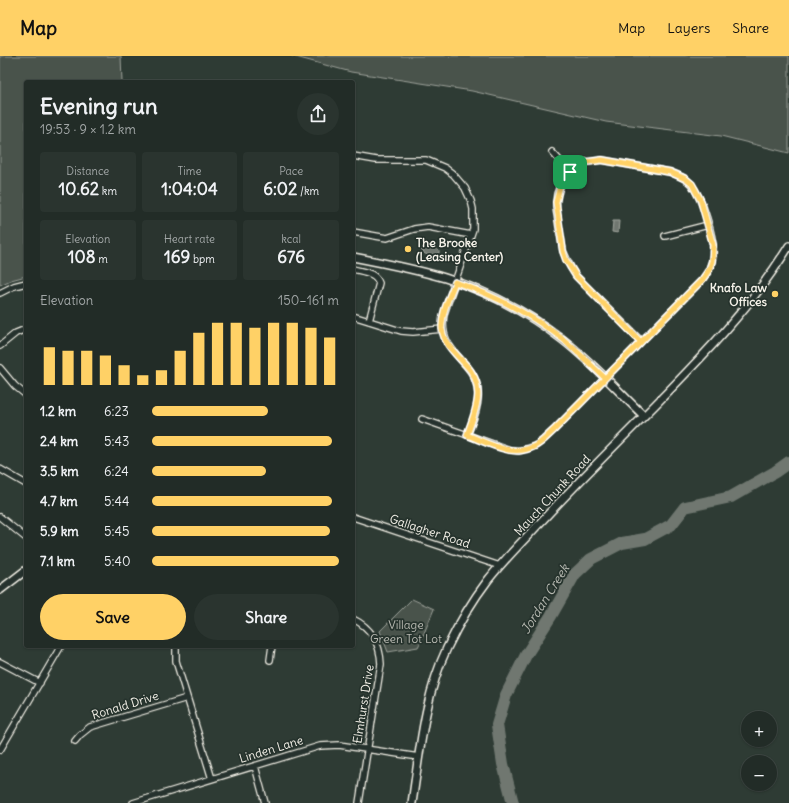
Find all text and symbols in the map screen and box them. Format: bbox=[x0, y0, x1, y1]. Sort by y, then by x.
text: Map bbox=[20, 16, 57, 40]
text: Map bbox=[618, 19, 645, 37]
text: Layers bbox=[667, 19, 710, 37]
text: Share bbox=[732, 19, 769, 37]
text: Evening run bbox=[40, 92, 158, 120]
button: share bbox=[297, 93, 339, 135]
text: 19:53 · 9 × 1.2 km bbox=[40, 121, 136, 138]
pin bbox=[553, 155, 587, 189]
icon: arrive bbox=[559, 161, 581, 183]
text: Distance bbox=[66, 164, 109, 178]
text: Time bbox=[178, 164, 201, 178]
text: Pace bbox=[279, 164, 303, 178]
text: 10.62 bbox=[59, 178, 99, 200]
text: 1:04:04 bbox=[161, 178, 218, 200]
text: 6:02 bbox=[263, 178, 297, 200]
text: km bbox=[99, 184, 117, 198]
text: /km bbox=[297, 184, 319, 198]
text: Elevation bbox=[65, 232, 110, 246]
text: Heart rate bbox=[164, 232, 215, 246]
text: kcal bbox=[281, 232, 301, 246]
place label: The Brooke (Leasing Center) bbox=[416, 235, 504, 265]
marker: The Brooke (Leasing Center) bbox=[403, 244, 413, 254]
text: 108 bbox=[68, 246, 96, 268]
text: 169 bbox=[164, 246, 190, 268]
text: 676 bbox=[277, 246, 305, 268]
text: m bbox=[96, 252, 108, 266]
text: bpm bbox=[190, 252, 215, 266]
place label: Knafo Law Offices bbox=[710, 280, 768, 309]
marker: Knafo Law Offices bbox=[770, 289, 780, 299]
text: Elevation bbox=[40, 292, 93, 309]
text: 150–161 m bbox=[278, 292, 339, 309]
text: 1.2 km bbox=[40, 403, 76, 420]
text: 6:23 bbox=[104, 403, 129, 420]
text: 2.4 km bbox=[40, 433, 78, 450]
text: 5:43 bbox=[104, 433, 129, 450]
street label: Mauch Chunk Road bbox=[511, 451, 593, 539]
text: 3.5 km bbox=[40, 463, 79, 480]
text: 6:24 bbox=[104, 463, 129, 480]
text: 4.7 km bbox=[40, 493, 78, 510]
text: 5:44 bbox=[104, 493, 129, 510]
street label: Gallagher Road bbox=[388, 511, 472, 551]
text: 5.9 km bbox=[40, 523, 79, 540]
text: 5:45 bbox=[104, 523, 129, 540]
text: 7.1 km bbox=[40, 553, 75, 570]
text: 5:40 bbox=[104, 553, 130, 570]
water label: Jordan Creek bbox=[517, 560, 574, 637]
button: Save bbox=[40, 594, 186, 640]
button: Share bbox=[194, 594, 339, 640]
park label: Village Green Tot Lot bbox=[370, 617, 442, 646]
street label: Elmhurst Drive bbox=[349, 663, 377, 745]
street label: Ronald Drive bbox=[90, 688, 160, 722]
map controls bbox=[741, 711, 777, 791]
button: + bbox=[741, 711, 777, 747]
street label: Linden Lane bbox=[237, 732, 305, 766]
button: − bbox=[741, 755, 777, 791]

